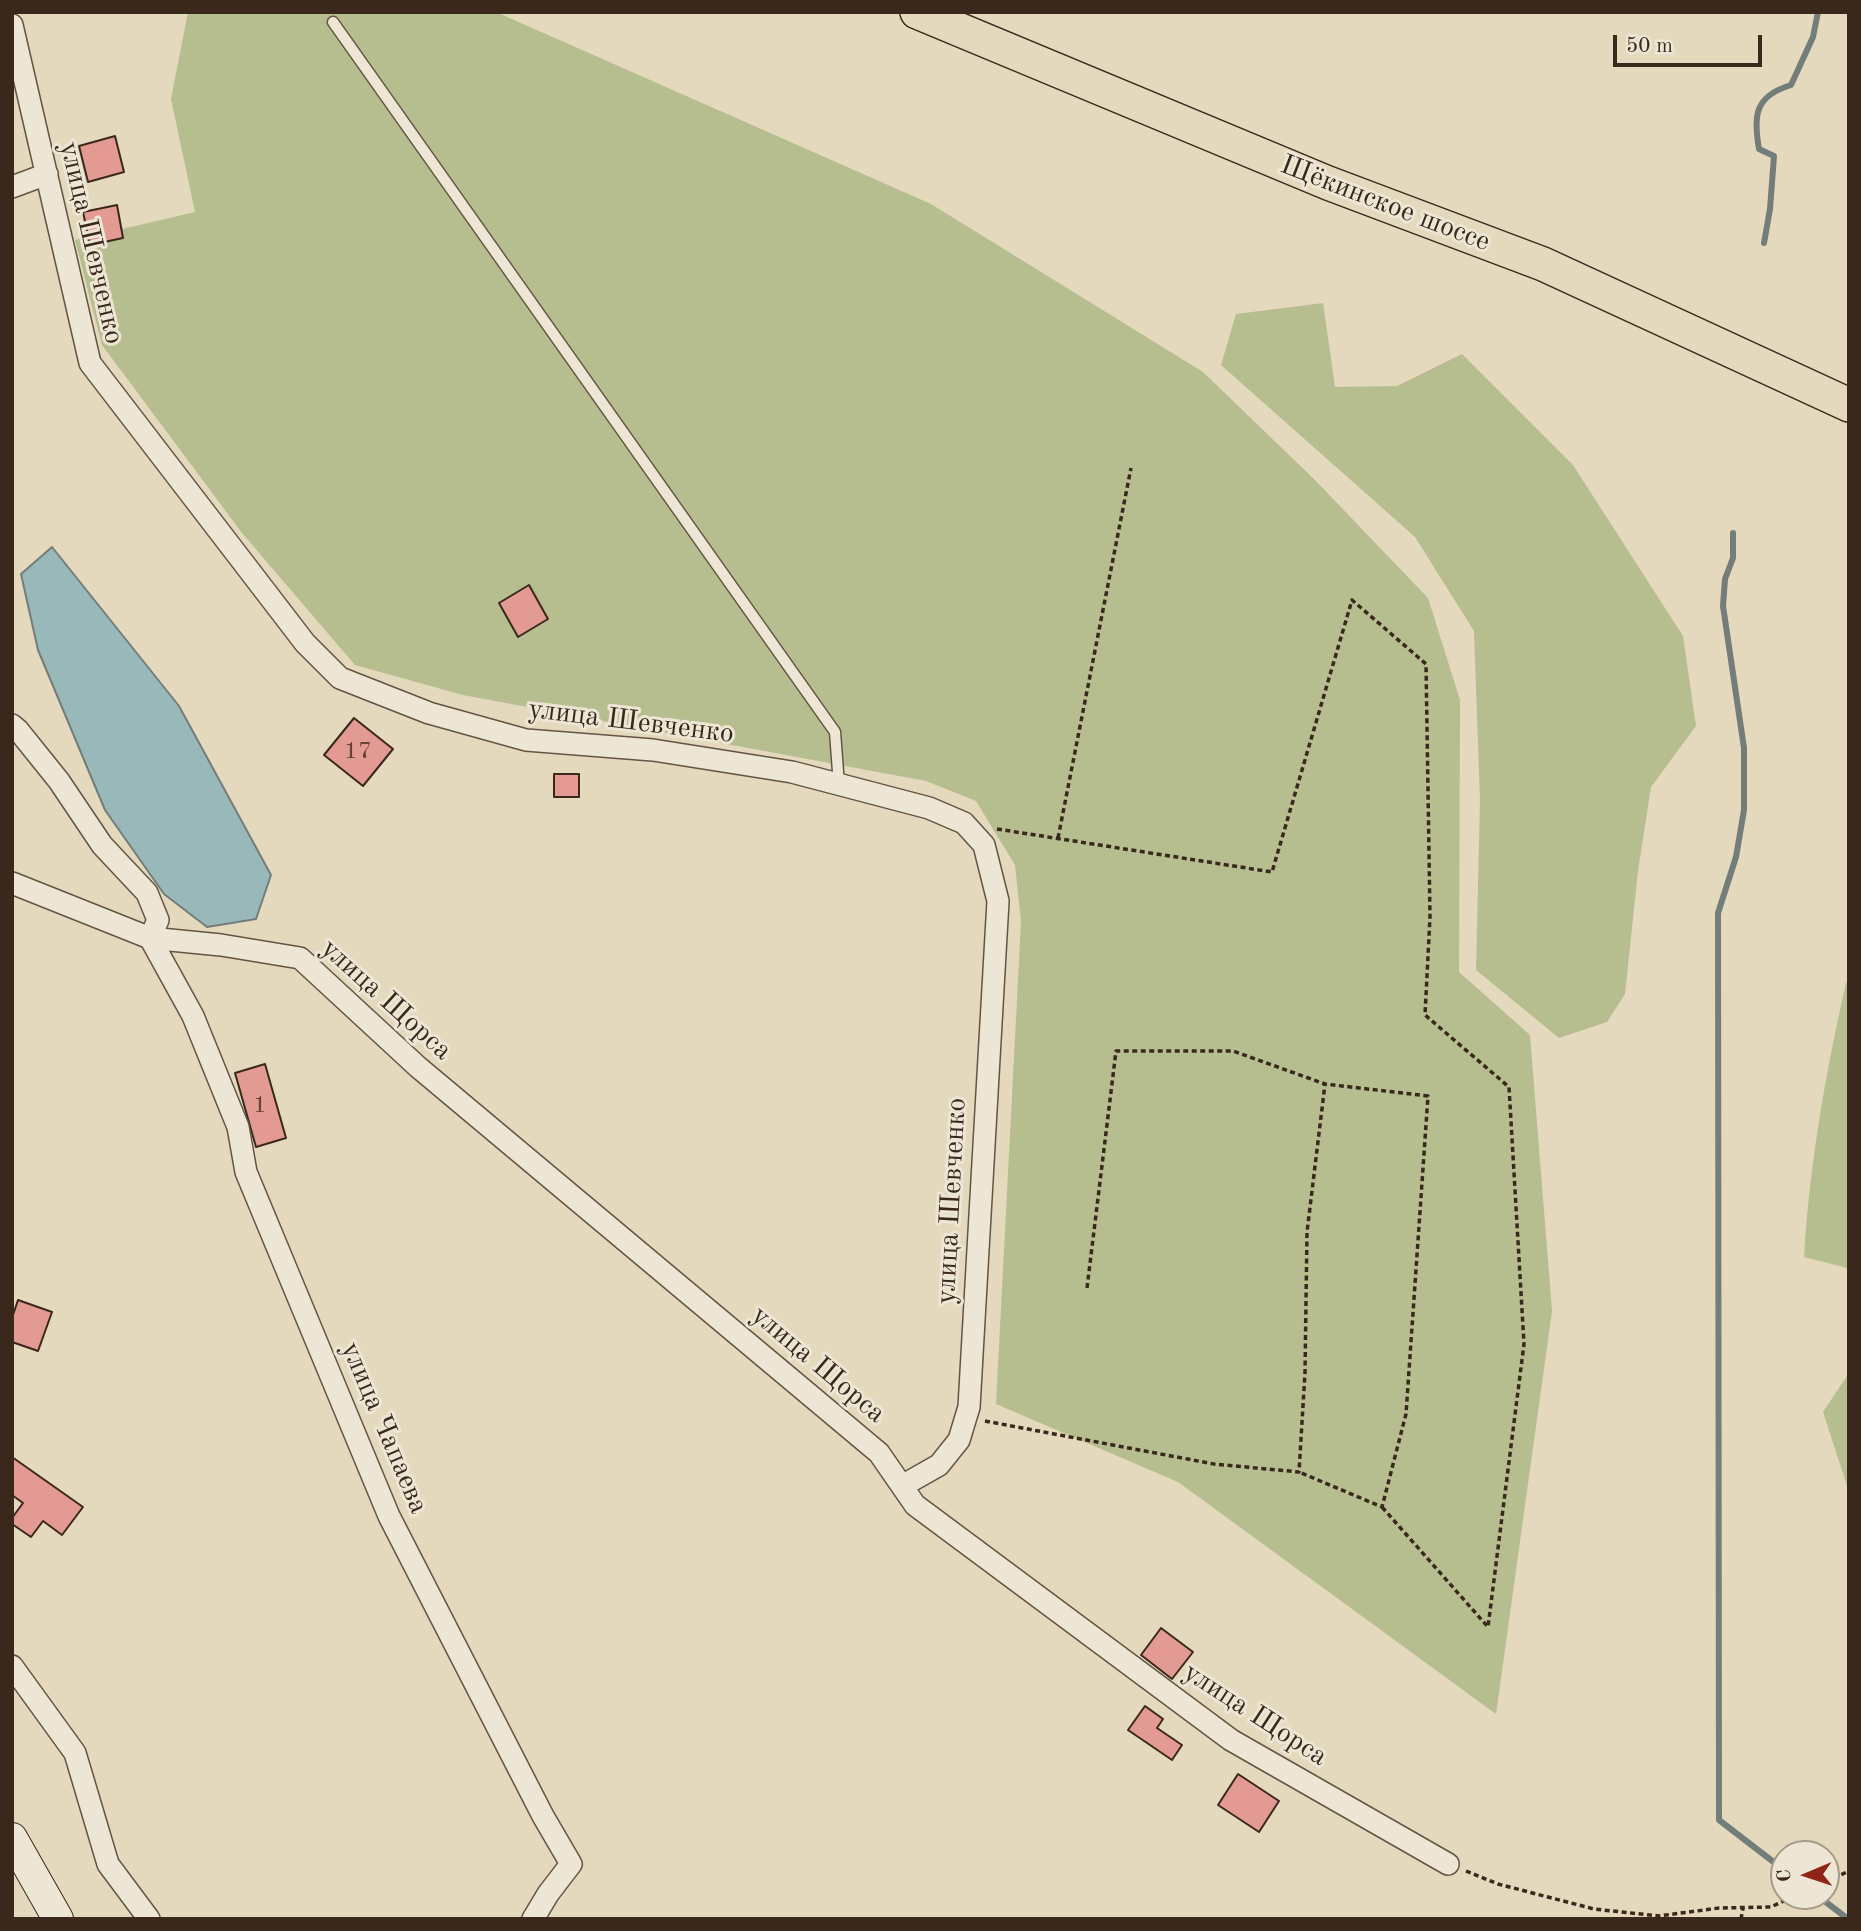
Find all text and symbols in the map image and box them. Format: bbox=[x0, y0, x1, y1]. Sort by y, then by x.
scale bar bbox=[1616, 21, 1765, 65]
text: 50 m bbox=[1626, 36, 1673, 57]
street label: улица Шевченко bbox=[51, 138, 131, 348]
street label: Щёкинское шоссе bbox=[1275, 149, 1495, 259]
street label: улица Шевченко bbox=[526, 693, 736, 751]
house number: 17 bbox=[344, 738, 372, 766]
street label: улица Щорса bbox=[313, 932, 459, 1068]
house number: 1 bbox=[253, 1092, 267, 1120]
street label: улица Шевченко bbox=[930, 1097, 974, 1305]
street label: улица Щорса bbox=[744, 1299, 892, 1431]
street label: улица Чапаева bbox=[333, 1337, 435, 1519]
street label: улица Щорса bbox=[1177, 1656, 1333, 1774]
north arrow bbox=[1770, 1840, 1840, 1910]
text: С bbox=[1776, 1869, 1795, 1882]

